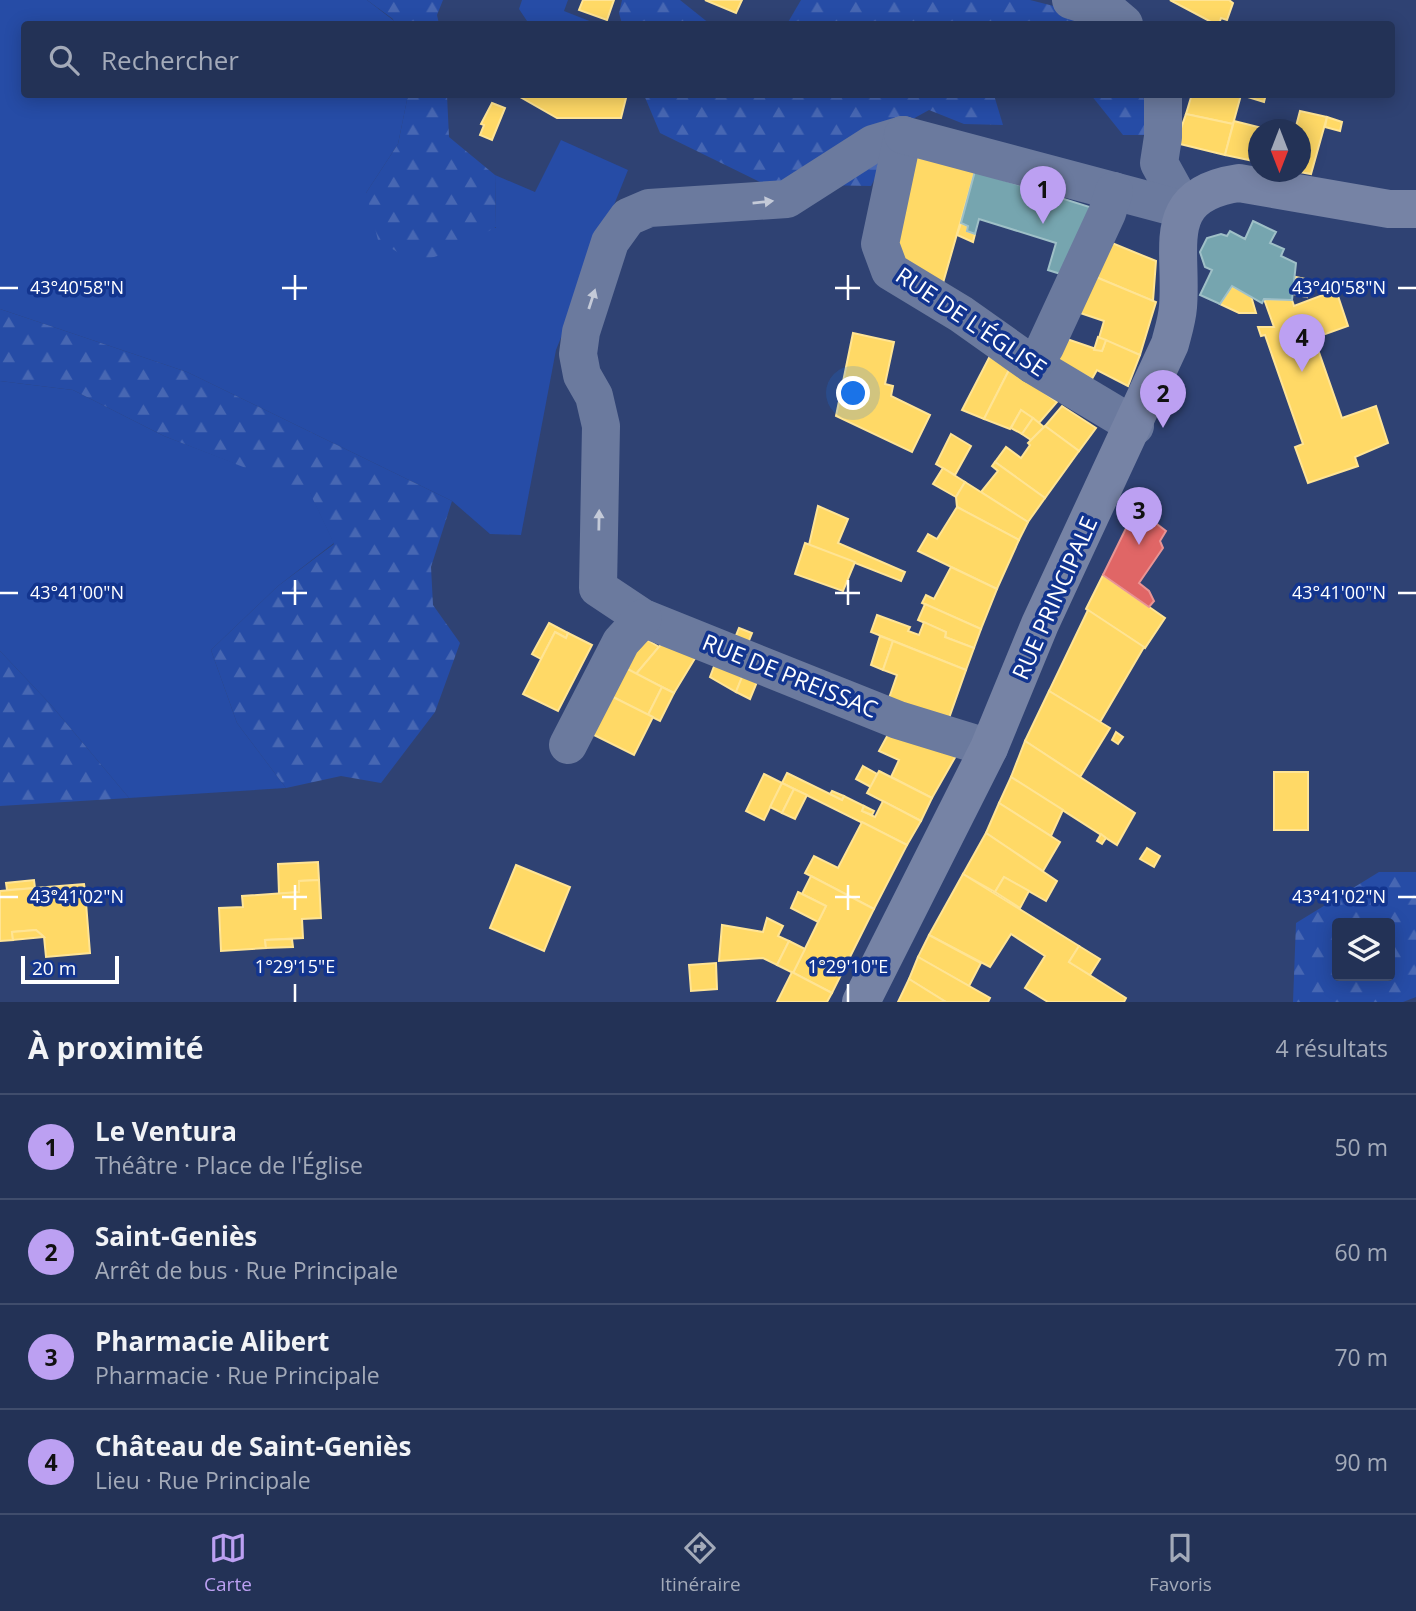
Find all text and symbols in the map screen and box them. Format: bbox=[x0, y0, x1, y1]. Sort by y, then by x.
search box bbox=[21, 21, 1395, 98]
icon: search bbox=[45, 41, 83, 79]
text: Rechercher bbox=[101, 42, 239, 78]
north arrow bbox=[1248, 119, 1311, 182]
pin: 1 bbox=[1020, 166, 1066, 224]
one-way arrow bbox=[752, 196, 774, 207]
street label: RUE DE L'ÉGLISE bbox=[890, 259, 1053, 384]
text: 43°40'58"N bbox=[30, 275, 124, 299]
text: 43°40'58"N bbox=[1292, 275, 1386, 299]
one-way arrow bbox=[587, 288, 598, 309]
pin: 4 bbox=[1279, 314, 1325, 372]
pin: 2 bbox=[1140, 370, 1186, 428]
your location bbox=[836, 376, 870, 410]
pin: 3 bbox=[1116, 487, 1162, 545]
one-way arrow bbox=[593, 508, 605, 530]
street label: RUE PRINCIPALE bbox=[1004, 511, 1104, 684]
text: 43°41'00"N bbox=[30, 580, 124, 604]
text: 43°41'00"N bbox=[1292, 580, 1386, 604]
street label: RUE DE PREISSAC bbox=[698, 625, 883, 725]
text: 43°41'02"N bbox=[30, 884, 124, 908]
text: 43°41'02"N bbox=[1292, 884, 1386, 908]
map controls bbox=[1332, 918, 1395, 981]
button: layers bbox=[1332, 918, 1395, 981]
scale bar bbox=[21, 953, 119, 985]
text: 1°29'15"E bbox=[255, 954, 335, 978]
text: 1°29'10"E bbox=[808, 954, 888, 978]
text: 20 m bbox=[32, 955, 76, 981]
text: À proximité bbox=[28, 1027, 204, 1068]
text: 4 résultats bbox=[1276, 1032, 1388, 1064]
text: Le Ventura bbox=[95, 1113, 237, 1149]
text: 1 bbox=[44, 1131, 58, 1163]
text: 50 m bbox=[1334, 1131, 1388, 1163]
text: Théâtre · Place de l'Église bbox=[95, 1149, 363, 1181]
text: Saint-Geniès bbox=[95, 1218, 257, 1254]
text: 2 bbox=[44, 1236, 58, 1268]
text: 60 m bbox=[1334, 1236, 1388, 1268]
text: Arrêt de bus · Rue Principale bbox=[95, 1254, 398, 1286]
text: Pharmacie Alibert bbox=[95, 1323, 329, 1359]
text: 3 bbox=[44, 1341, 58, 1373]
text: 70 m bbox=[1334, 1341, 1388, 1373]
text: Pharmacie · Rue Principale bbox=[95, 1359, 380, 1391]
text: Château de Saint-Geniès bbox=[95, 1428, 411, 1464]
text: 4 bbox=[44, 1446, 58, 1478]
text: 90 m bbox=[1334, 1446, 1388, 1478]
text: Lieu · Rue Principale bbox=[95, 1464, 311, 1496]
tab: Carte bbox=[204, 1529, 252, 1597]
tab: Itinéraire bbox=[660, 1529, 741, 1597]
tab: Favoris bbox=[1149, 1529, 1212, 1597]

